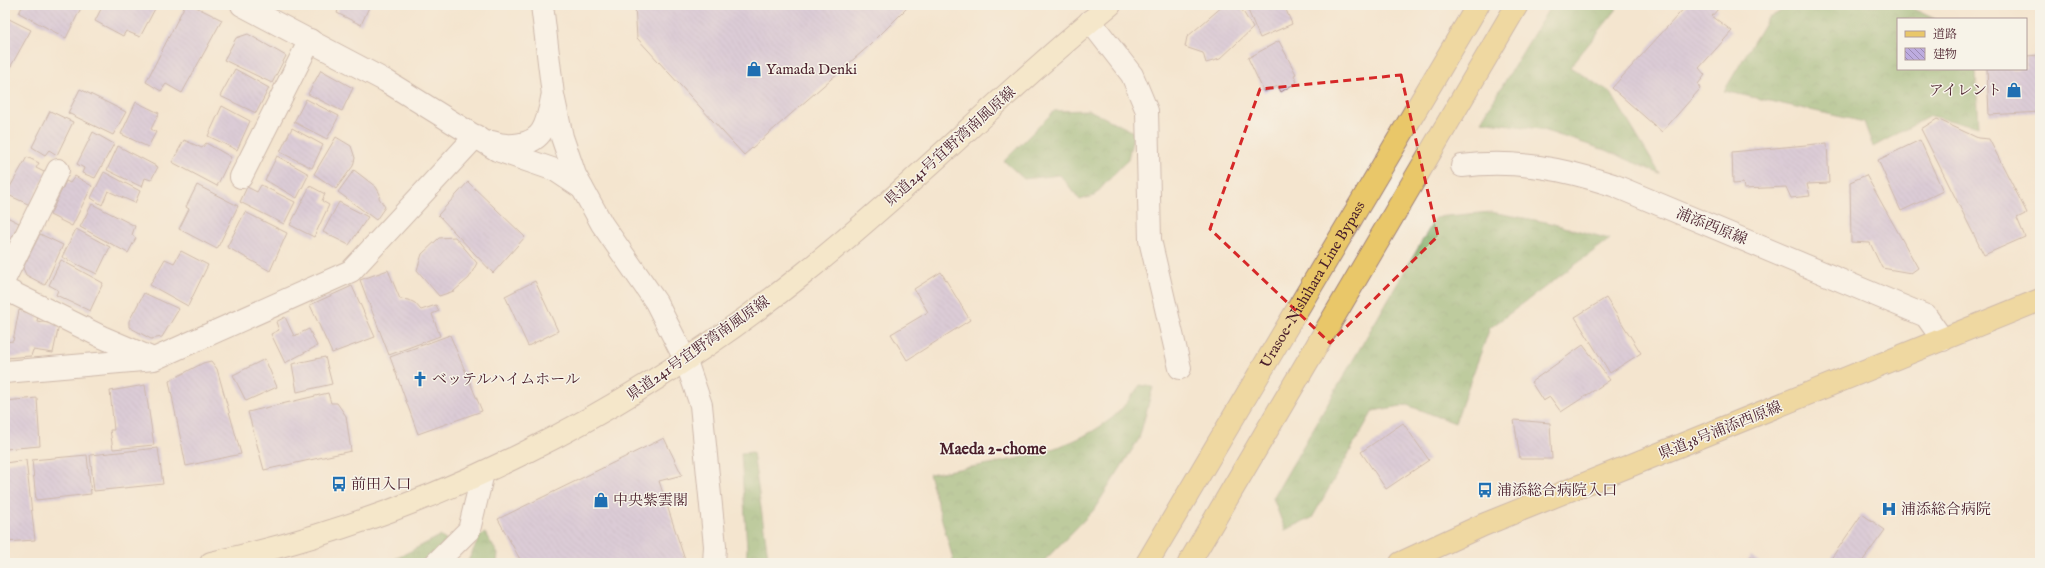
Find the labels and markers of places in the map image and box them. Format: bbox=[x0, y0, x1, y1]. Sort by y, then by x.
shop icon: Yamada Denki bbox=[745, 60, 763, 78]
place label: Yamada Denki bbox=[766, 60, 857, 79]
place label: アイレント bbox=[1929, 81, 2002, 100]
shop icon: アイレント bbox=[2005, 81, 2023, 99]
church icon: ベッテルハイムホール bbox=[411, 370, 429, 388]
place label: ベッテルハイムホール bbox=[432, 370, 580, 389]
bus stop icon: 前田入口 bbox=[330, 475, 348, 493]
place label: 前田入口 bbox=[351, 475, 411, 494]
bus stop icon: 浦添総合病院入口 bbox=[1476, 481, 1494, 499]
place label: 浦添総合病院入口 bbox=[1497, 481, 1617, 500]
shop icon: 中央紫雲閣 bbox=[592, 491, 610, 509]
place label: 中央紫雲閣 bbox=[613, 491, 688, 510]
hospital icon: 浦添総合病院 bbox=[1880, 500, 1898, 518]
place label: 浦添総合病院 bbox=[1901, 500, 1991, 519]

